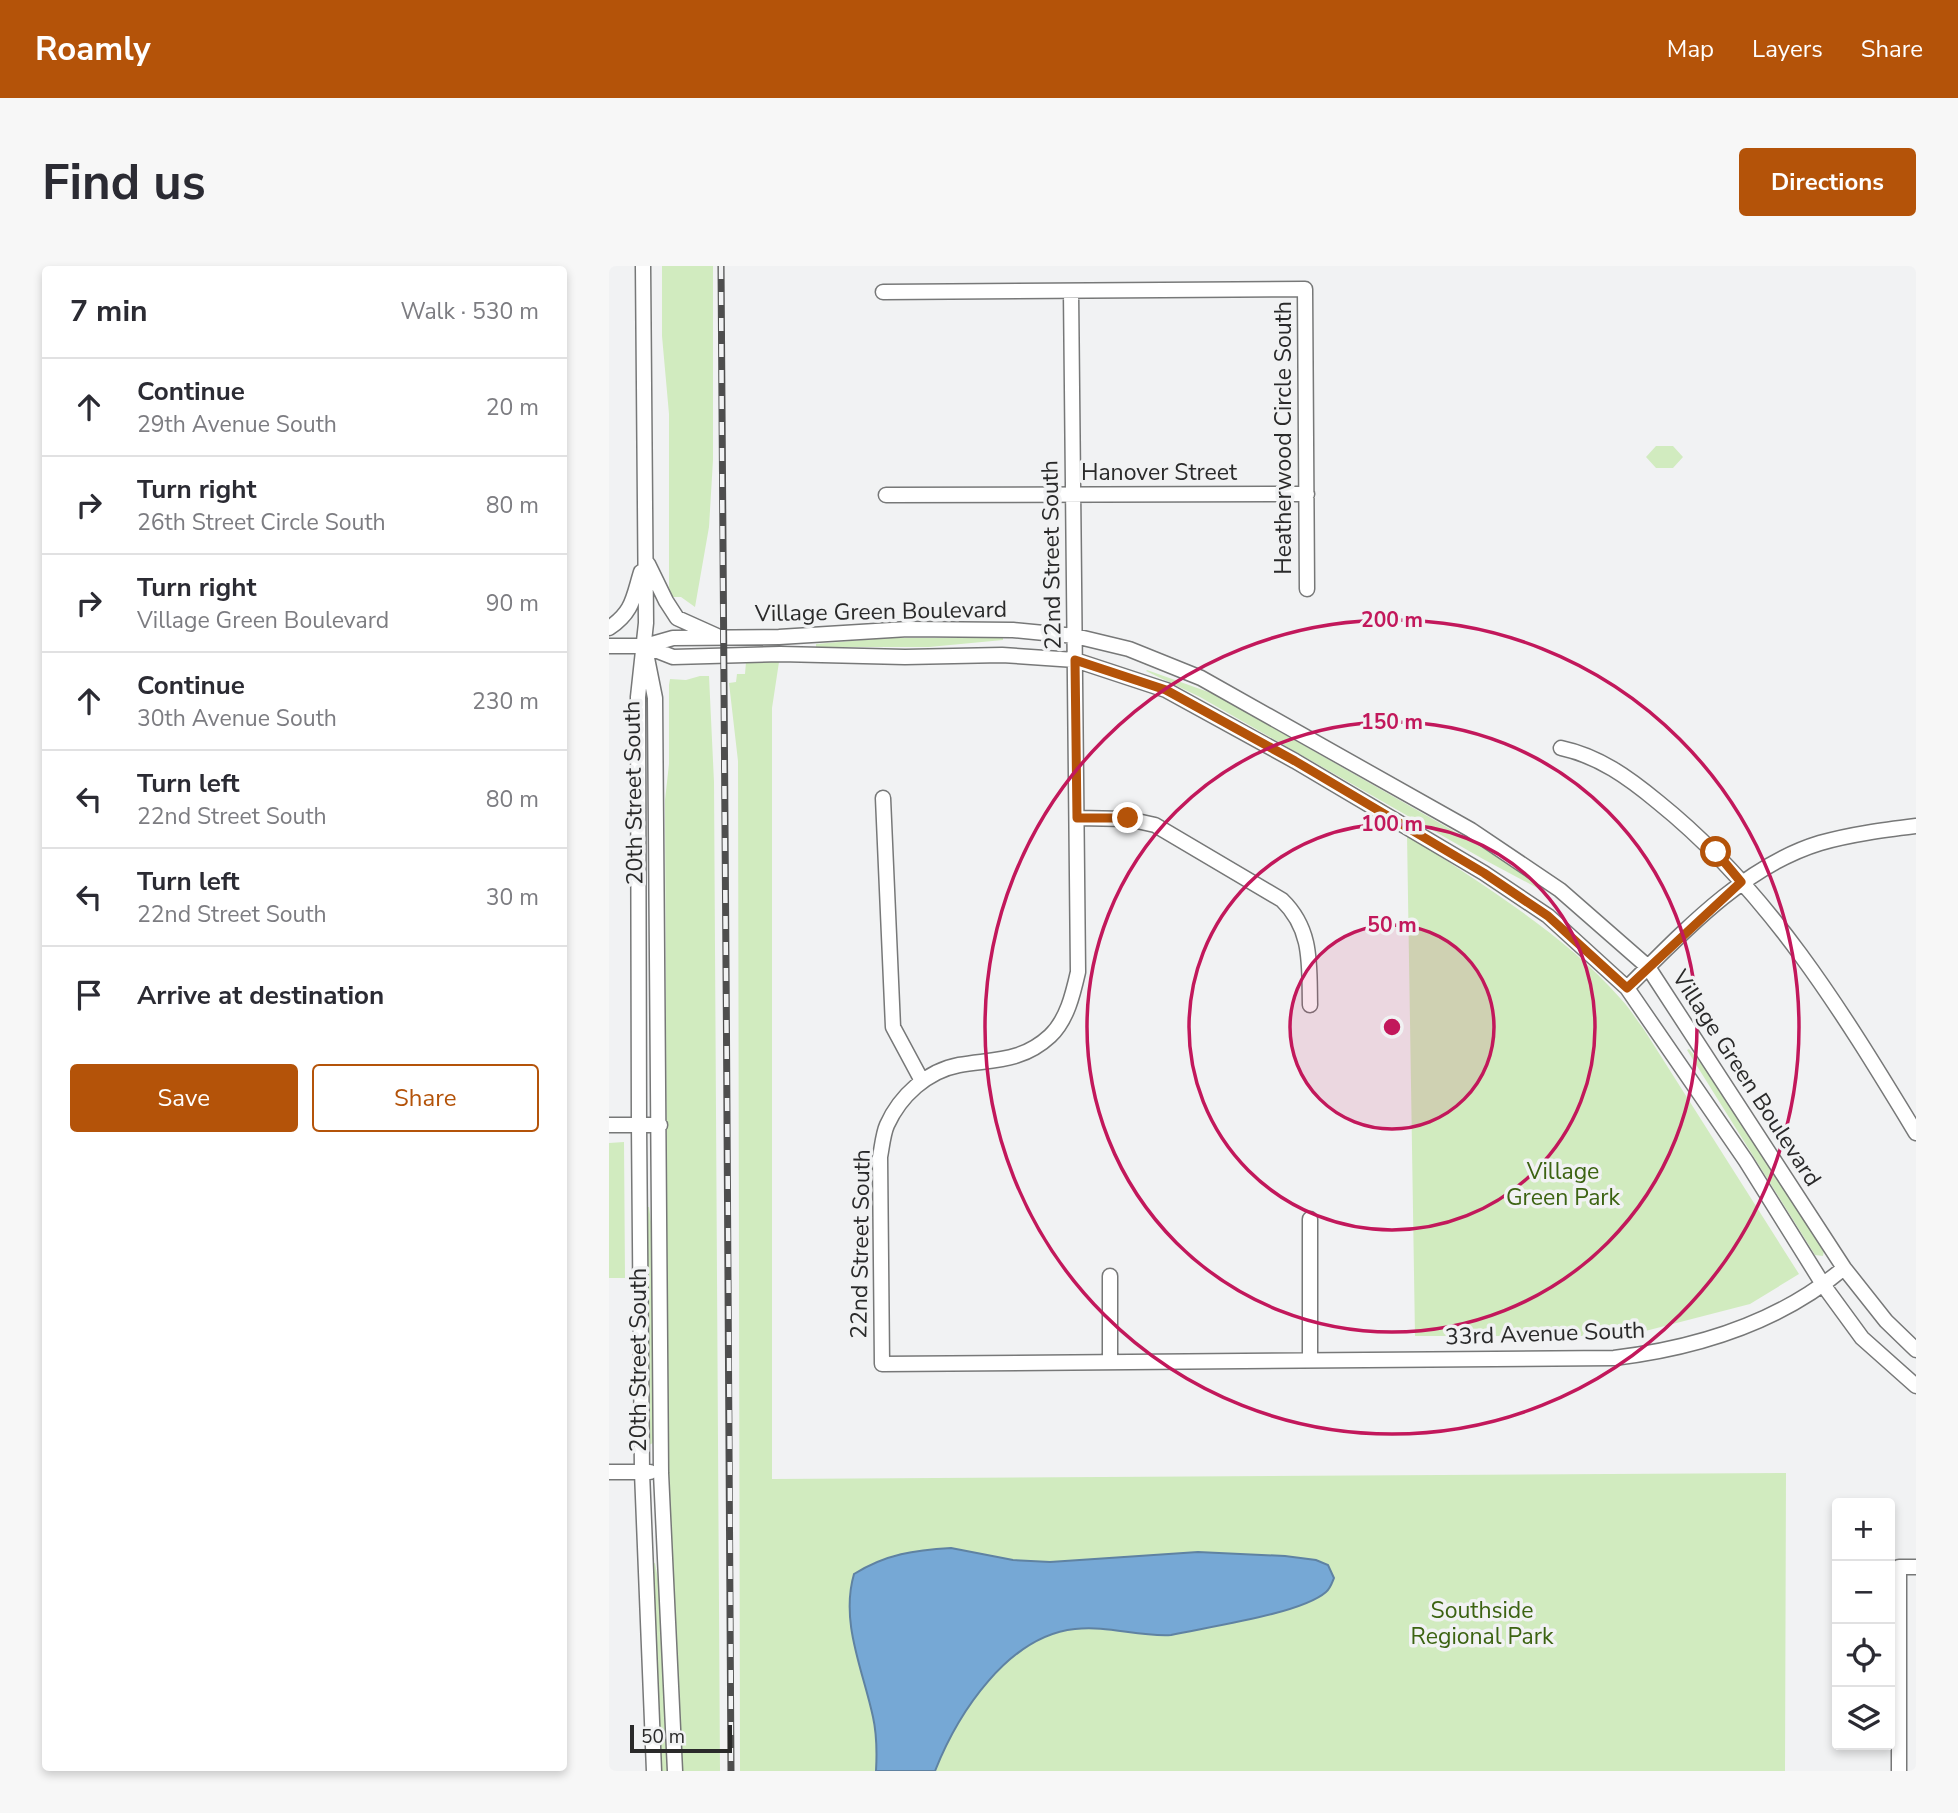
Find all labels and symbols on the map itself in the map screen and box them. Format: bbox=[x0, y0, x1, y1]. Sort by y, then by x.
street label: Heatherwood Circle South bbox=[1268, 301, 1299, 575]
street label: Hanover Street bbox=[1081, 457, 1238, 488]
street label: 22nd Street South bbox=[1034, 460, 1069, 650]
street label: Village Green Boulevard bbox=[754, 594, 1007, 629]
text: 200 m bbox=[1361, 606, 1423, 634]
street label: 20th Street South bbox=[616, 701, 651, 885]
text: 150 m bbox=[1361, 708, 1423, 736]
route end bbox=[1112, 802, 1143, 833]
text: 100 m bbox=[1361, 810, 1423, 838]
route start bbox=[1700, 836, 1731, 867]
text: 50 m bbox=[1367, 911, 1417, 939]
street label: Village Green Boulevard bbox=[1664, 963, 1828, 1192]
centre of rings bbox=[1380, 1015, 1404, 1039]
street label: 22nd Street South bbox=[843, 1149, 878, 1339]
park label: Village Green Park bbox=[1506, 1156, 1621, 1213]
street label: 20th Street South bbox=[623, 1268, 654, 1452]
street label: 33rd Avenue South bbox=[1444, 1315, 1646, 1352]
park label: Southside Regional Park bbox=[1411, 1595, 1554, 1652]
scale bar bbox=[630, 1722, 731, 1754]

